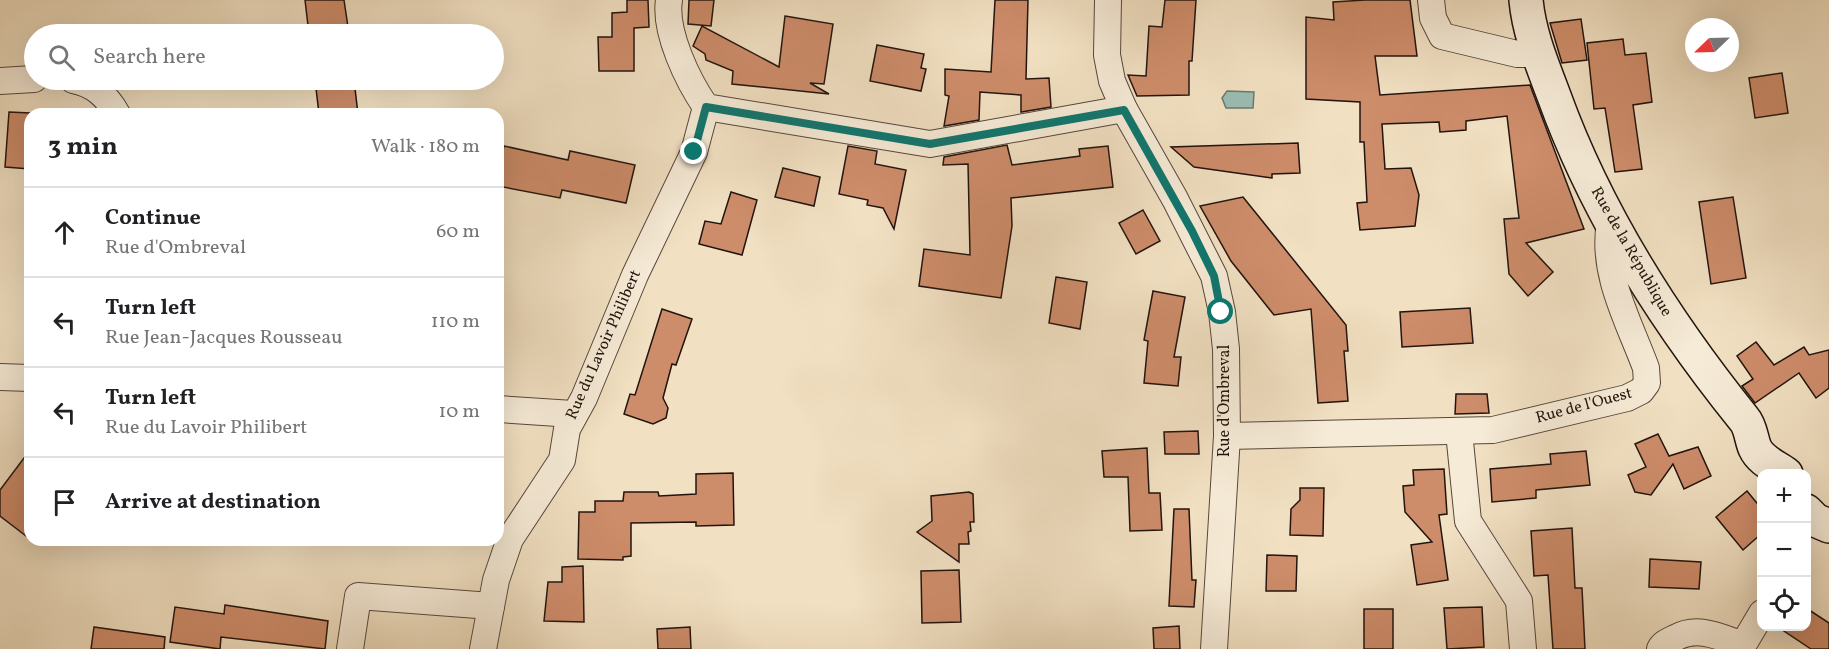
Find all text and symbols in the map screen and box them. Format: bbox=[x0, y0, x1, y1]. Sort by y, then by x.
north arrow bbox=[1685, 18, 1739, 72]
search box bbox=[24, 24, 504, 90]
icon: search bbox=[45, 41, 78, 74]
text: Search here bbox=[93, 42, 206, 73]
text: 3 min bbox=[48, 129, 118, 165]
text: Walk · 180 m bbox=[371, 133, 480, 161]
route end bbox=[680, 138, 706, 164]
street label: Rue de la République bbox=[1585, 183, 1677, 321]
text: Continue bbox=[105, 203, 201, 234]
icon: ahead bbox=[48, 216, 81, 249]
text: 60 m bbox=[436, 218, 480, 246]
text: Rue d'Ombreval bbox=[105, 234, 246, 262]
street label: Rue du Lavoir Philibert bbox=[561, 266, 647, 423]
text: Turn left bbox=[105, 293, 196, 324]
route start bbox=[1207, 298, 1233, 324]
icon: left bbox=[48, 306, 81, 339]
text: 110 m bbox=[431, 308, 480, 336]
text: Rue Jean-Jacques Rousseau bbox=[105, 324, 343, 352]
street label: Rue d'Ombreval bbox=[1214, 344, 1236, 457]
street label: Rue de l'Ouest bbox=[1533, 382, 1635, 429]
text: Turn left bbox=[105, 383, 196, 414]
icon: left bbox=[48, 396, 81, 429]
text: 10 m bbox=[439, 398, 480, 426]
text: Rue du Lavoir Philibert bbox=[105, 414, 307, 442]
map controls bbox=[1757, 469, 1811, 631]
button: + bbox=[1757, 469, 1811, 523]
icon: arrive bbox=[48, 486, 81, 519]
text: Arrive at destination bbox=[105, 487, 321, 518]
button: − bbox=[1757, 523, 1811, 577]
button: locate bbox=[1757, 577, 1811, 631]

